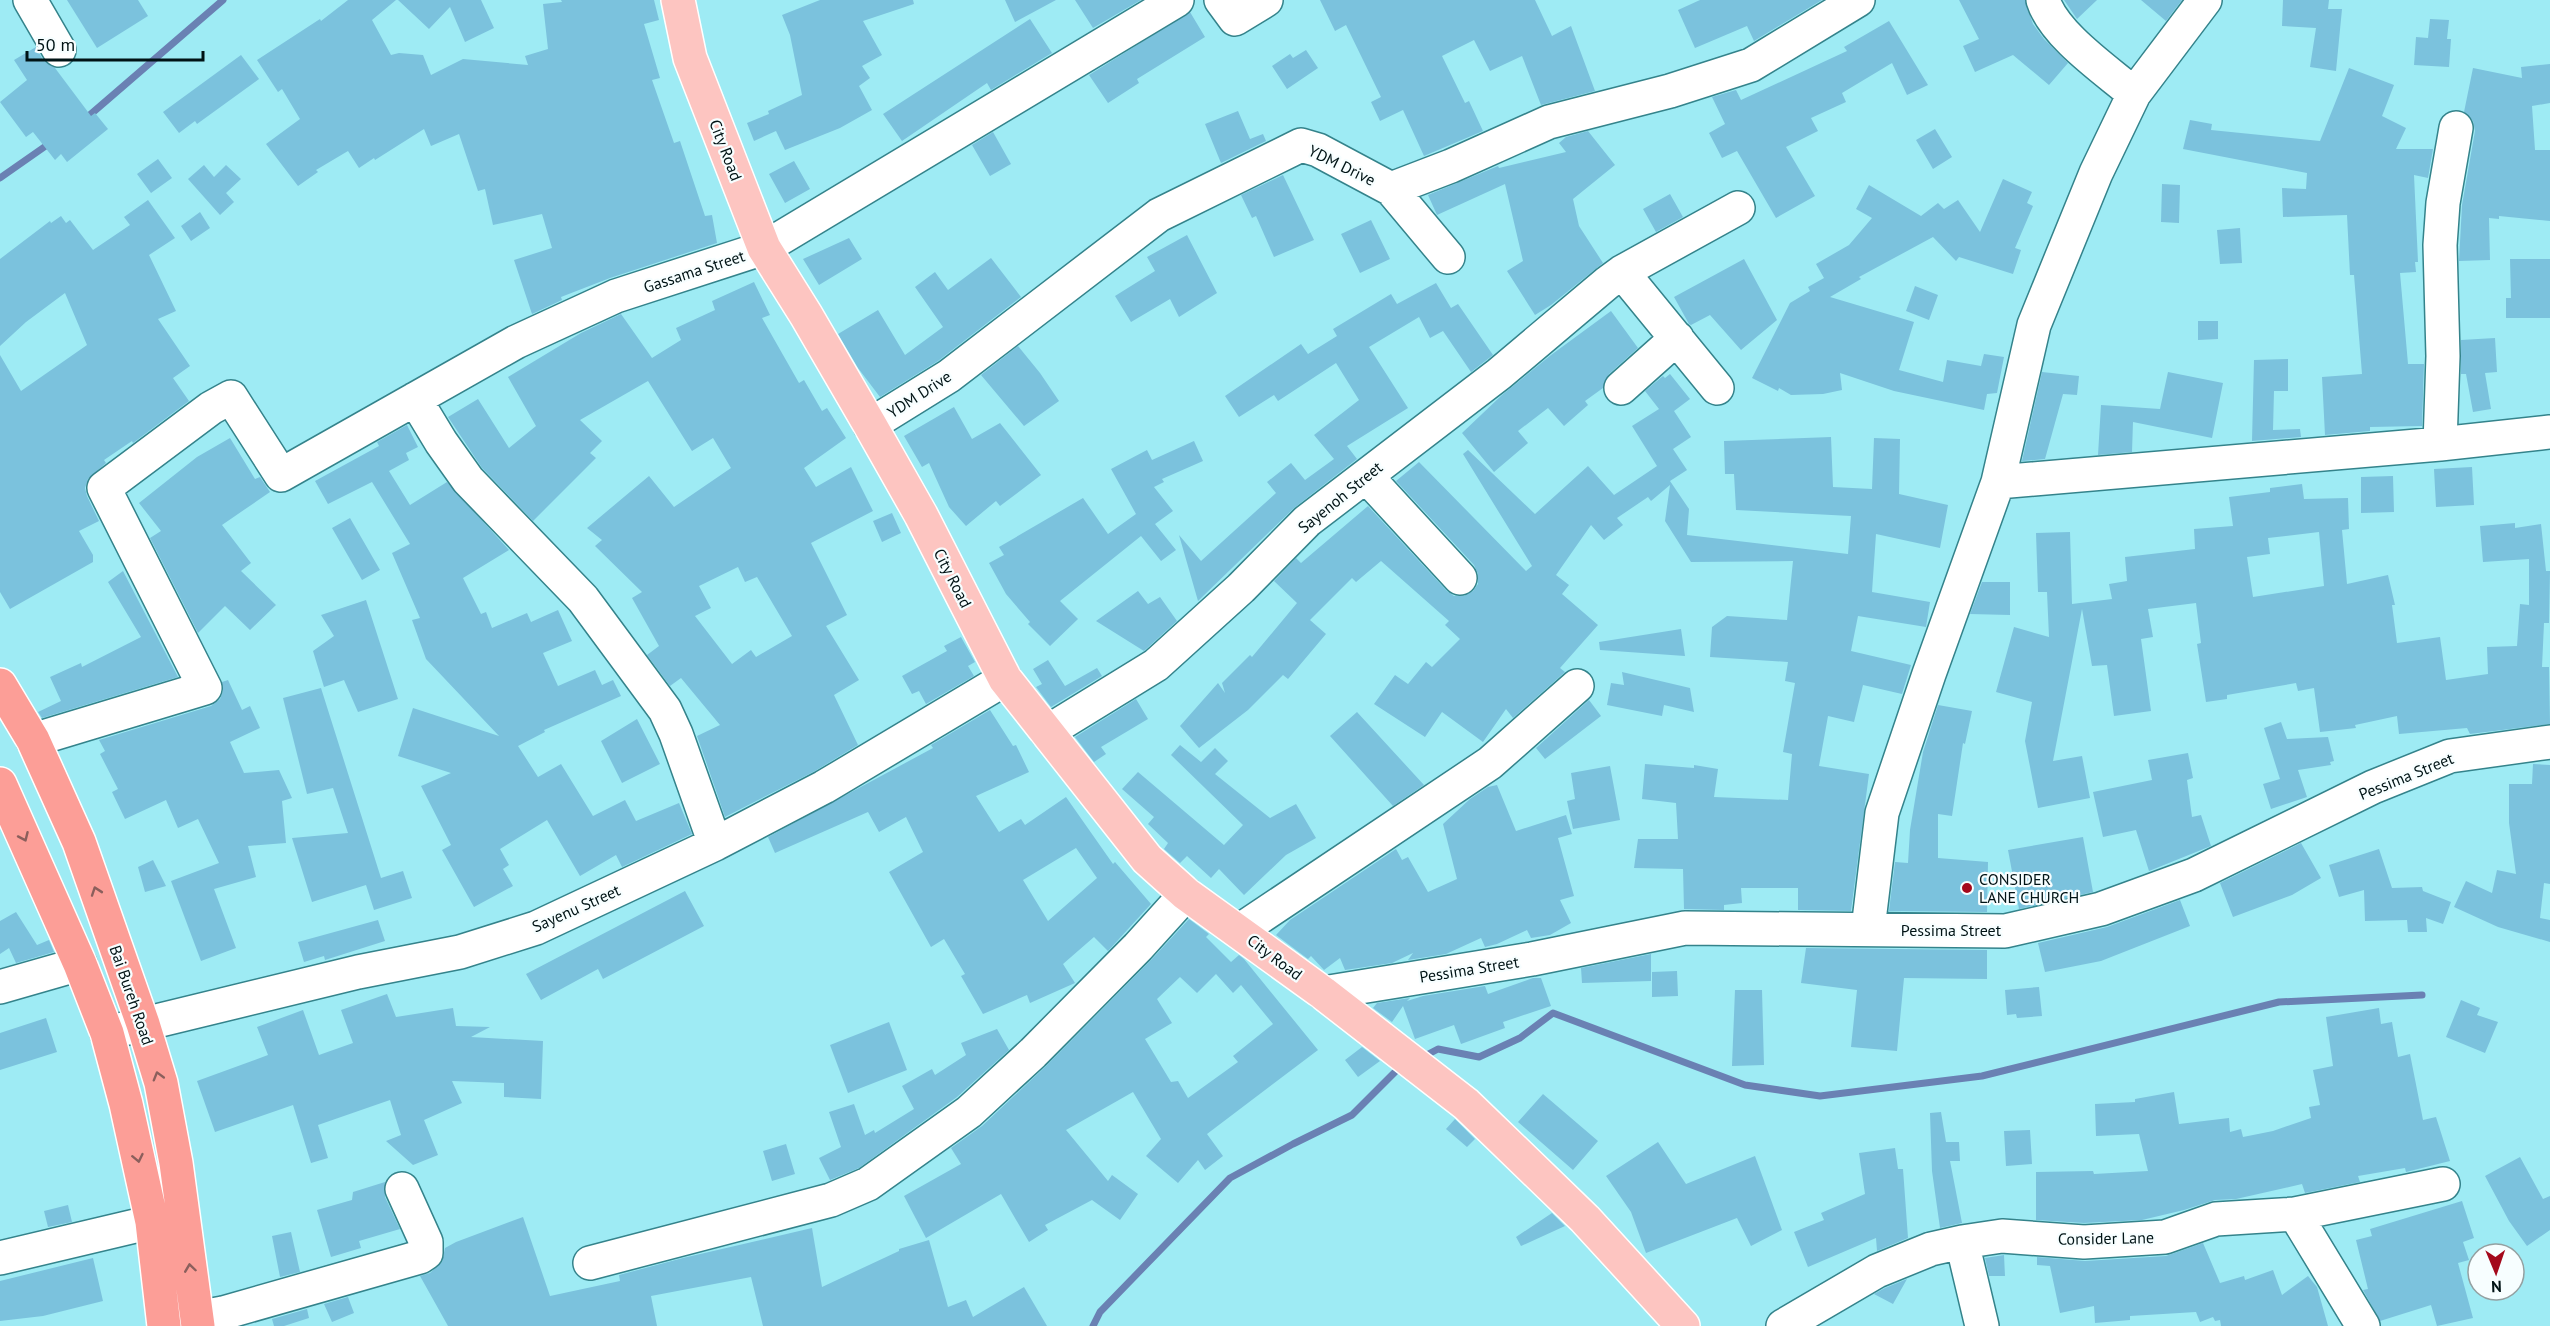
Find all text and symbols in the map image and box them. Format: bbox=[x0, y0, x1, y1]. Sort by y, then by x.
scale bar bbox=[27, 24, 202, 62]
text: 50 m bbox=[36, 33, 75, 56]
street label: City Road bbox=[705, 117, 747, 183]
street label: YDM Drive bbox=[1305, 140, 1379, 190]
street label: Gassama Street bbox=[641, 245, 748, 297]
street label: YDM Drive bbox=[883, 366, 955, 422]
street label: Sayenoh Street bbox=[1294, 456, 1387, 537]
street label: City Road bbox=[930, 545, 976, 611]
street label: Pessima Street bbox=[2356, 748, 2457, 804]
one-way arrow bbox=[17, 831, 29, 842]
place label: CONSIDER LANE CHURCH bbox=[1979, 869, 2079, 907]
street label: Sayenu Street bbox=[529, 879, 624, 936]
marker: CONSIDER LANE CHURCH bbox=[1960, 881, 1974, 895]
one-way arrow bbox=[91, 886, 104, 897]
street label: Pessima Street bbox=[1901, 920, 2002, 940]
street label: City Road bbox=[1243, 930, 1307, 984]
street label: Bai Bureh Road bbox=[106, 942, 158, 1048]
street label: Pessima Street bbox=[1418, 951, 1521, 987]
one-way arrow bbox=[153, 1071, 165, 1082]
one-way arrow bbox=[131, 1153, 144, 1163]
street label: Consider Lane bbox=[2058, 1227, 2154, 1249]
north arrow bbox=[2466, 1242, 2526, 1302]
one-way arrow bbox=[184, 1263, 197, 1273]
text: N bbox=[2491, 1277, 2502, 1297]

